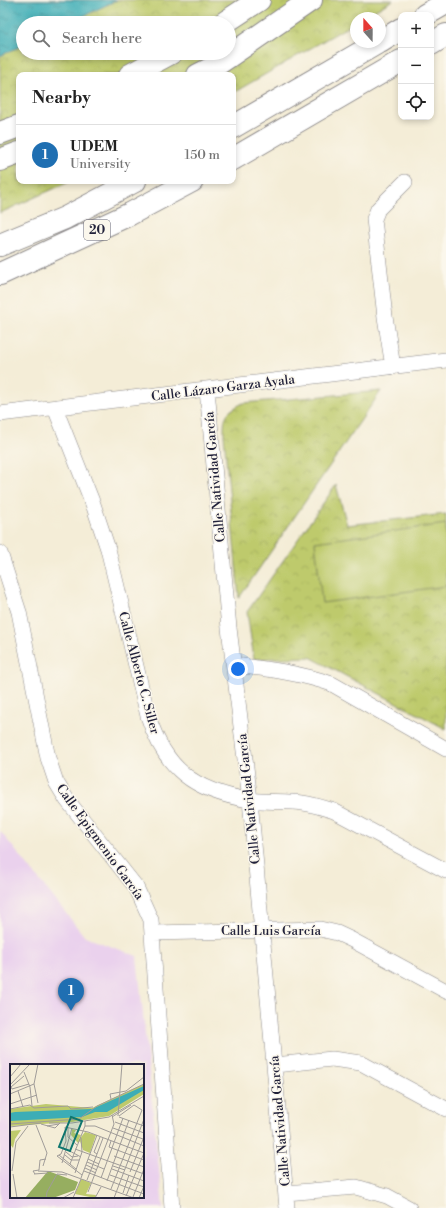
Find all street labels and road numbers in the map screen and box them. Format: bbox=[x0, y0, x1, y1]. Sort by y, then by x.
road number: 20 bbox=[84, 220, 110, 240]
street label: Calle Lázaro Garza Ayala bbox=[150, 371, 296, 405]
street label: Calle Natividad García bbox=[201, 411, 229, 543]
street label: Calle Alberto C. Siller bbox=[115, 610, 163, 736]
street label: Calle Natividad García bbox=[234, 732, 264, 865]
street label: Calle Epigmenio García bbox=[53, 781, 148, 903]
street label: Calle Luis García bbox=[221, 923, 322, 939]
street label: Calle Natividad García bbox=[266, 1055, 294, 1187]

